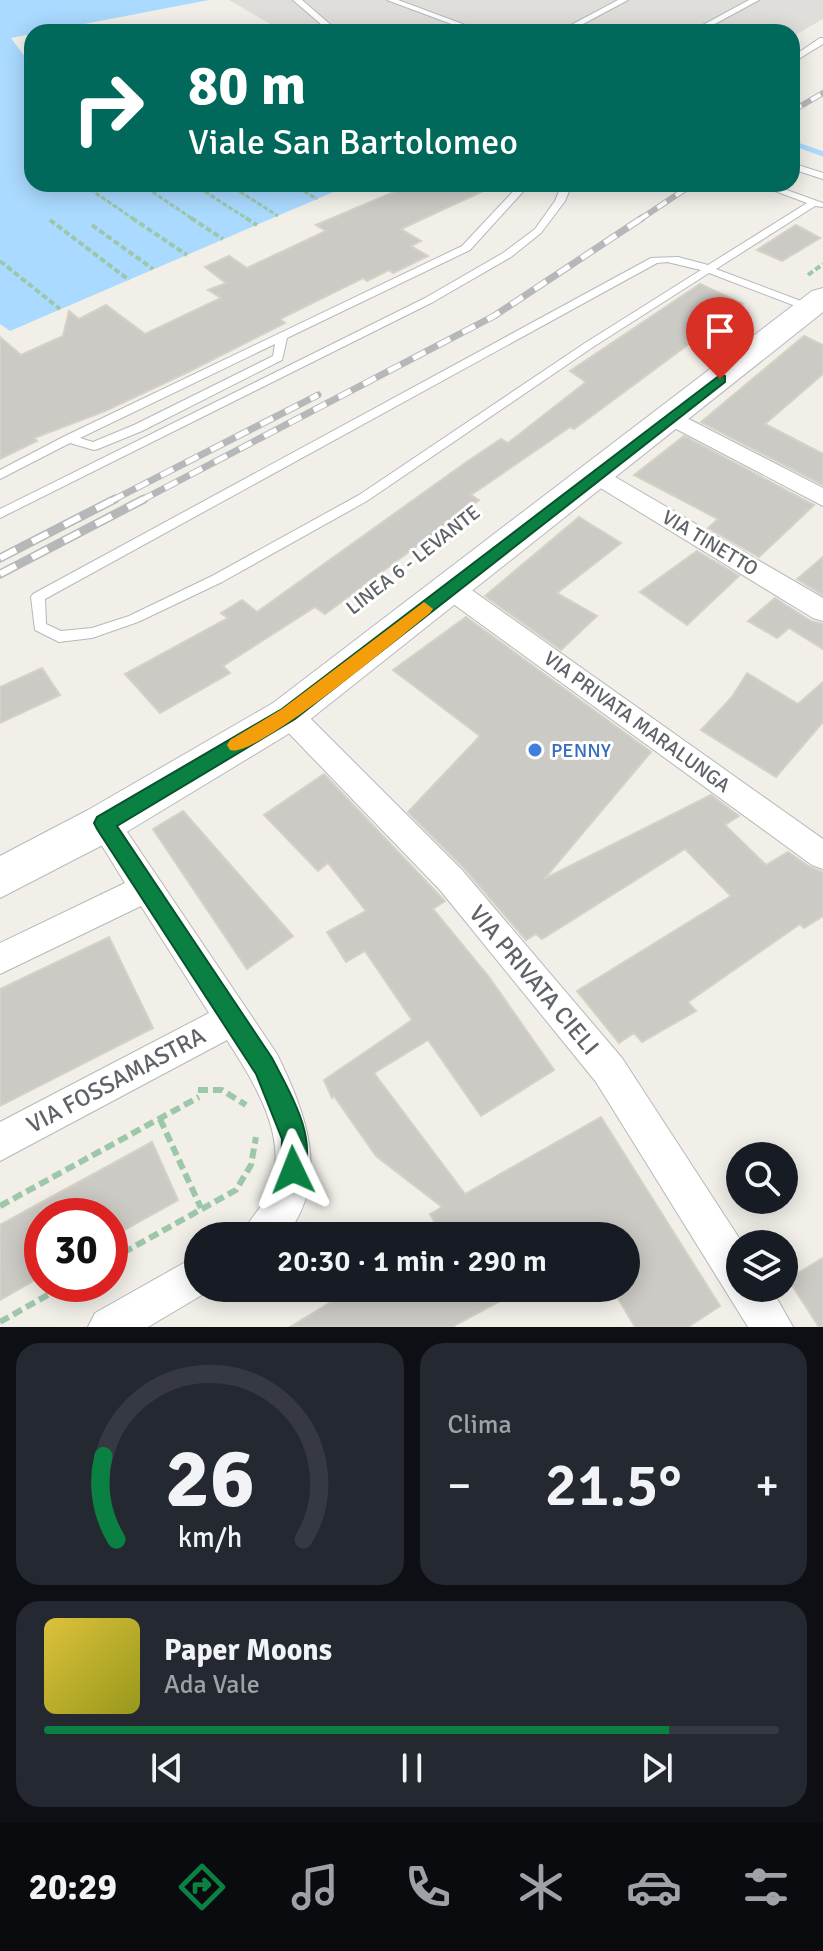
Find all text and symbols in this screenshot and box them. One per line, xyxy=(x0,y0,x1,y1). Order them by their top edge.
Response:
text: 80 m xyxy=(188,51,306,120)
icon: right xyxy=(56,56,160,160)
text: Viale San Bartolomeo xyxy=(188,120,518,165)
pin xyxy=(686,297,754,379)
icon: arrive xyxy=(698,309,742,353)
street label: LINEA 6 - LEVANTE xyxy=(341,500,485,620)
street label: VIA TINETTO xyxy=(657,505,763,581)
street label: VIA PRIVATA MARALUNGA xyxy=(539,646,735,798)
place label: PENNY xyxy=(551,738,611,763)
marker: PENNY xyxy=(526,741,544,759)
street label: VIA PRIVATA CIELI xyxy=(463,899,605,1061)
street label: VIA FOSSAMASTRA xyxy=(22,1020,211,1140)
position arrow xyxy=(251,1128,335,1212)
map controls xyxy=(726,1142,798,1302)
button: search xyxy=(726,1142,798,1214)
speed limit sign: 30 xyxy=(24,1198,128,1302)
button: layers xyxy=(726,1230,798,1302)
text: 20:30 · 1 min · 290 m xyxy=(277,1243,547,1280)
text: Clima xyxy=(448,1409,512,1441)
text: 26 xyxy=(165,1428,255,1530)
text: 21.5° xyxy=(545,1449,682,1523)
text: − xyxy=(448,1459,471,1513)
text: + xyxy=(755,1459,779,1513)
text: km/h xyxy=(177,1520,242,1555)
text: Paper Moons xyxy=(164,1632,332,1669)
text: Ada Vale xyxy=(164,1669,260,1701)
icon: previous xyxy=(145,1746,189,1790)
icon: pause xyxy=(390,1746,434,1790)
icon: next xyxy=(635,1746,679,1790)
icon: directions xyxy=(174,1859,230,1915)
icon: music xyxy=(287,1859,343,1915)
icon: phone xyxy=(400,1859,456,1915)
icon: climate xyxy=(513,1859,569,1915)
icon: car xyxy=(626,1859,682,1915)
icon: filters xyxy=(738,1859,794,1915)
text: 20:29 xyxy=(28,1865,117,1910)

